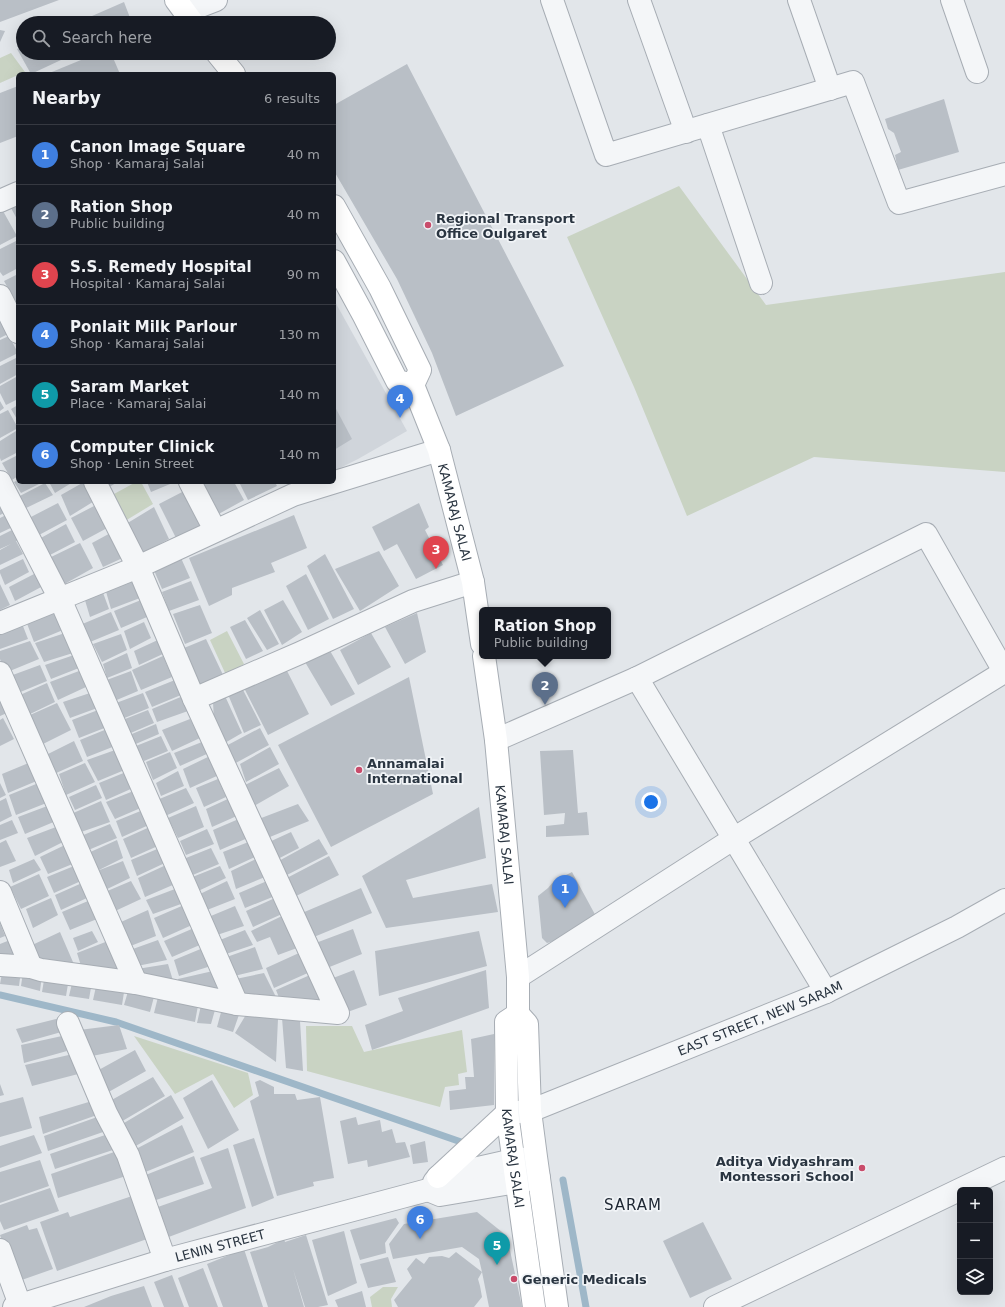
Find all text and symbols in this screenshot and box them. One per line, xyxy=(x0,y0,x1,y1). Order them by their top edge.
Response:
search box xyxy=(16,16,336,60)
icon: search xyxy=(30,27,52,49)
text: Search here xyxy=(62,29,152,47)
text: Nearby xyxy=(32,88,101,108)
text: 6 results xyxy=(264,91,320,106)
text: Canon Image Square xyxy=(70,138,245,156)
text: 1 xyxy=(40,147,50,162)
text: 40 m xyxy=(287,147,320,162)
text: Shop · Kamaraj Salai xyxy=(70,156,204,171)
text: Ration Shop xyxy=(70,198,173,216)
text: 2 xyxy=(40,207,50,222)
text: 40 m xyxy=(287,207,320,222)
place label: Regional Transport Office Oulgaret xyxy=(436,211,575,241)
text: Public building xyxy=(70,216,165,231)
marker: Regional Transport Office Oulgaret xyxy=(423,220,433,230)
text: S.S. Remedy Hospital xyxy=(70,258,252,276)
text: 3 xyxy=(40,267,50,282)
text: 90 m xyxy=(287,267,320,282)
text: Hospital · Kamaraj Salai xyxy=(70,276,225,291)
text: Ponlait Milk Parlour xyxy=(70,318,237,336)
text: 4 xyxy=(40,327,50,342)
text: 130 m xyxy=(278,327,320,342)
text: Shop · Kamaraj Salai xyxy=(70,336,204,351)
text: Saram Market xyxy=(70,378,189,396)
pin: 4 xyxy=(387,385,413,418)
text: 5 xyxy=(40,387,50,402)
text: 140 m xyxy=(278,387,320,402)
text: Place · Kamaraj Salai xyxy=(70,396,206,411)
text: Computer Clinick xyxy=(70,438,214,456)
text: 6 xyxy=(40,447,50,462)
text: 140 m xyxy=(278,447,320,462)
text: Shop · Lenin Street xyxy=(70,456,194,471)
street label: KAMARAJ SALAI xyxy=(435,462,474,563)
pin: 3 xyxy=(423,536,449,569)
popup xyxy=(479,607,611,659)
text: Ration Shop xyxy=(494,617,596,635)
text: Public building xyxy=(494,635,588,650)
pin: 2 xyxy=(532,672,558,705)
place label: Annamalai International xyxy=(367,756,463,786)
marker: Annamalai International xyxy=(354,765,364,775)
street label: KAMARAJ SALAI xyxy=(492,784,516,885)
your location xyxy=(641,792,661,812)
pin: 1 xyxy=(552,875,578,908)
street label: EAST STREET, NEW SARAM xyxy=(676,978,845,1059)
street label: KAMARAJ SALAI xyxy=(499,1108,527,1209)
place label: Aditya Vidyashram Montessori School xyxy=(716,1154,854,1184)
marker: Aditya Vidyashram Montessori School xyxy=(857,1163,867,1173)
map controls xyxy=(957,1187,993,1295)
button: + xyxy=(957,1187,993,1223)
district label: SARAM xyxy=(604,1196,662,1214)
pin: 6 xyxy=(407,1206,433,1239)
button: − xyxy=(957,1223,993,1259)
street label: LENIN STREET xyxy=(173,1227,267,1265)
pin: 5 xyxy=(484,1232,510,1265)
button: layers xyxy=(957,1259,993,1295)
place label: Generic Medicals xyxy=(522,1272,647,1287)
marker: Generic Medicals xyxy=(509,1274,519,1284)

